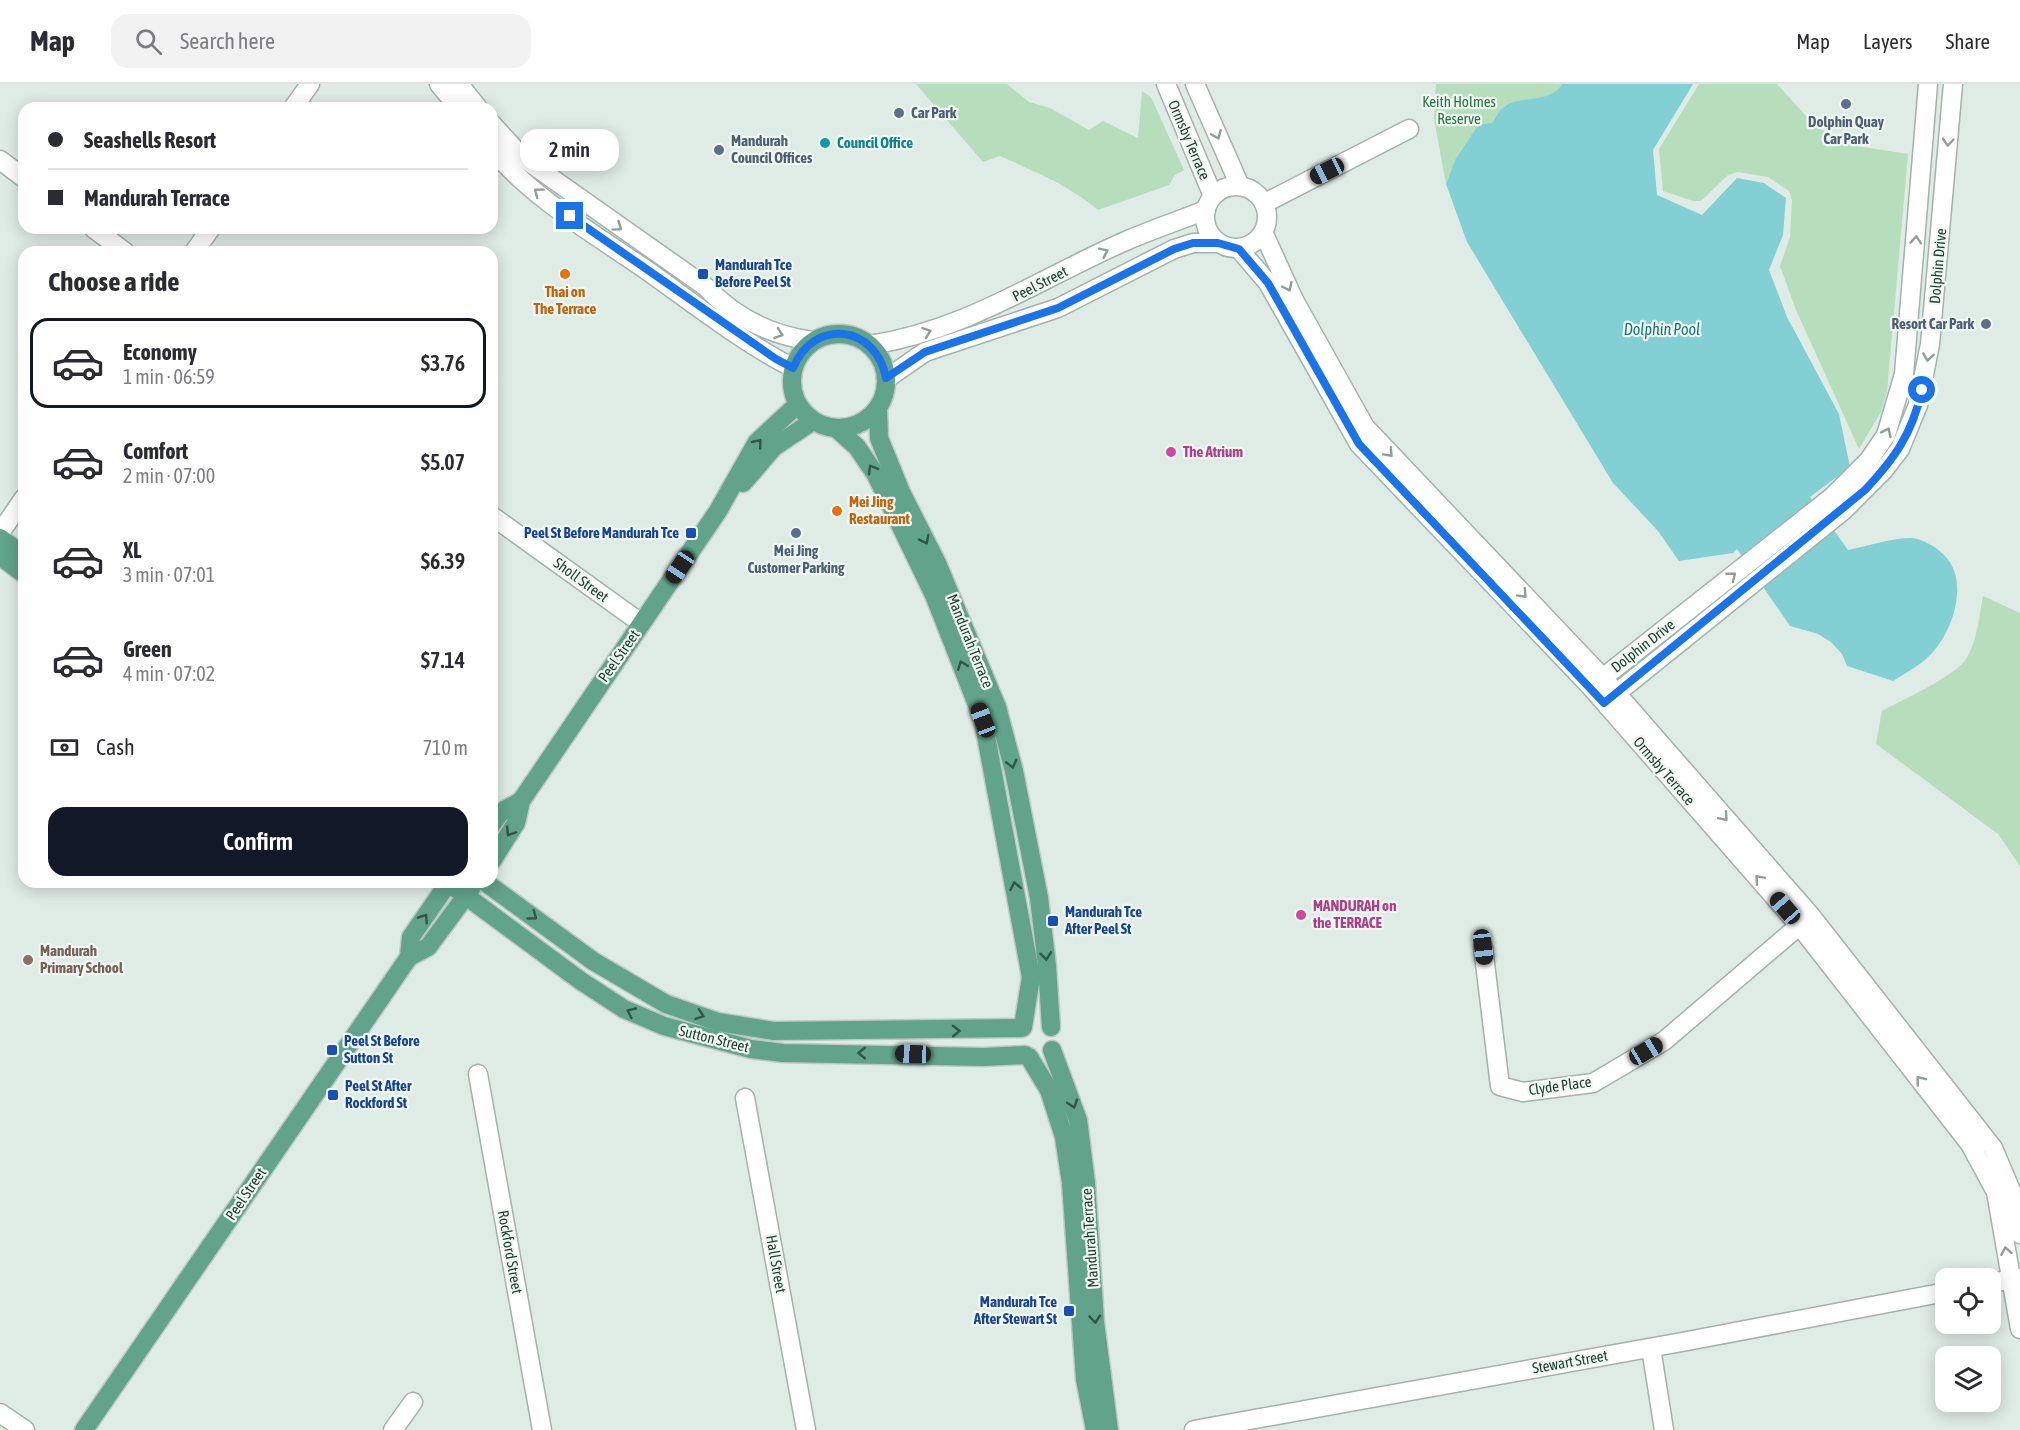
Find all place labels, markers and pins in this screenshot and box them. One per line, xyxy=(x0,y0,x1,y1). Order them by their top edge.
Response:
marker: Dolphin Quay Car Park xyxy=(1839,97,1853,111)
place label: Car Park xyxy=(911,104,957,121)
marker: Car Park xyxy=(892,106,906,120)
place label: Dolphin Quay Car Park xyxy=(1808,113,1885,147)
place label: Mandurah Council Offices xyxy=(731,132,813,166)
place label: Council Office xyxy=(837,134,913,151)
marker: Council Office xyxy=(818,136,832,150)
marker: Mandurah Council Offices xyxy=(712,143,726,157)
place label: Mandurah Tce Before Peel St xyxy=(715,256,792,290)
marker: Thai on The Terrace xyxy=(558,267,572,281)
marker: Mandurah Tce Before Peel St xyxy=(696,267,710,281)
place label: Thai on The Terrace xyxy=(534,283,597,317)
place label: Resort Car Park xyxy=(1891,315,1974,332)
marker: Resort Car Park xyxy=(1979,317,1993,331)
place label: The Atrium xyxy=(1183,443,1243,460)
marker: The Atrium xyxy=(1164,445,1178,459)
place label: Mei Jing Restaurant xyxy=(849,493,911,527)
marker: Mei Jing Restaurant xyxy=(830,504,844,518)
place label: Peel St Before Mandurah Tce xyxy=(524,524,679,541)
marker: Peel St Before Mandurah Tce xyxy=(684,526,698,540)
marker: Mei Jing Customer Parking xyxy=(789,526,803,540)
place label: Mei Jing Customer Parking xyxy=(748,542,845,576)
place label: MANDURAH on the TERRACE xyxy=(1312,897,1396,931)
place label: Mandurah Tce After Peel St xyxy=(1064,903,1142,937)
marker: MANDURAH on the TERRACE xyxy=(1294,908,1308,922)
marker: Mandurah Tce After Peel St xyxy=(1046,914,1060,928)
place label: Mandurah Primary School xyxy=(40,942,124,976)
marker: Mandurah Primary School xyxy=(21,953,35,967)
place label: Peel St Before Sutton St xyxy=(344,1032,420,1066)
marker: Peel St Before Sutton St xyxy=(325,1043,339,1057)
place label: Peel St After Rockford St xyxy=(345,1077,412,1111)
marker: Peel St After Rockford St xyxy=(326,1088,340,1102)
place label: Mandurah Tce After Stewart St xyxy=(973,1293,1058,1327)
marker: Mandurah Tce After Stewart St xyxy=(1062,1304,1076,1318)

